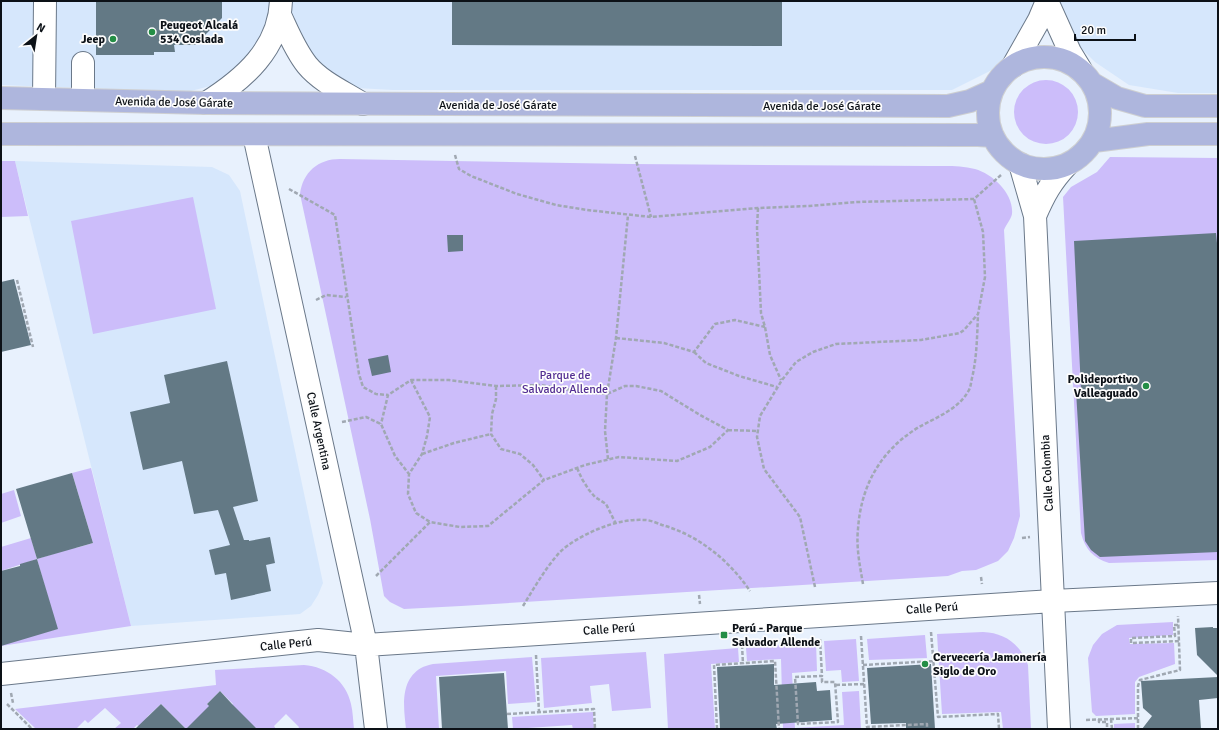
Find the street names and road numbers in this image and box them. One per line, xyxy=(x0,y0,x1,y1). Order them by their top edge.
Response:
street label: Avenida de José Gárate xyxy=(115,94,233,111)
street label: Avenida de José Gárate xyxy=(439,98,557,113)
street label: Avenida de José Gárate xyxy=(763,99,881,114)
street label: Calle Argentina xyxy=(303,391,334,471)
street label: Calle Colombia xyxy=(1038,434,1057,512)
street label: Calle Perú xyxy=(905,599,959,618)
street label: Calle Perú xyxy=(582,620,636,639)
street label: Calle Perú xyxy=(259,634,313,655)

